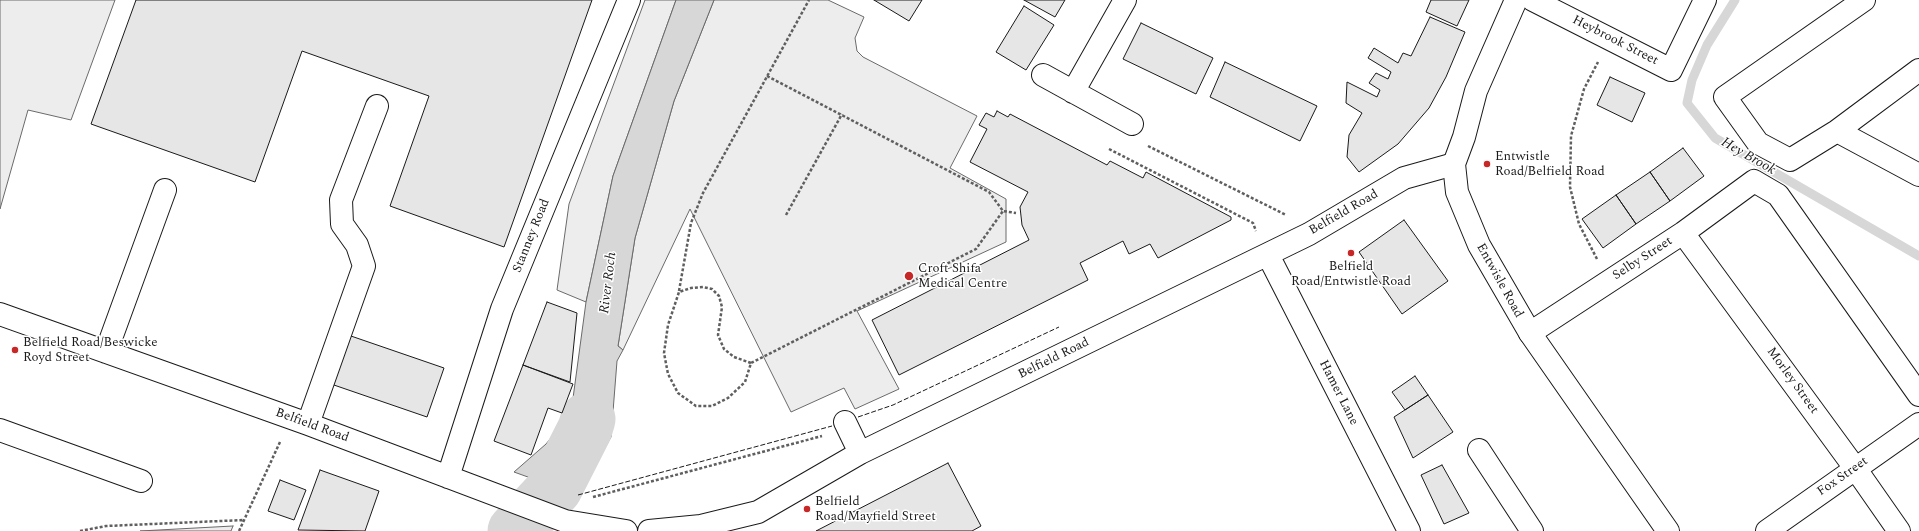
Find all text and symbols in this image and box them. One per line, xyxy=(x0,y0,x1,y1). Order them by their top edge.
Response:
street label: Heybrook Street xyxy=(1569,13,1661,69)
water label: Hey Brook xyxy=(1718,135,1778,179)
place label: Entwistle Road/Belfield Road xyxy=(1495,149,1605,180)
marker: Entwistle Road/Belfield Road xyxy=(1482,159,1492,169)
street label: Belfield Road xyxy=(1307,187,1381,239)
street label: Stanney Road xyxy=(510,197,554,275)
street label: Selby Street xyxy=(1610,234,1676,284)
street label: Entwisle Road xyxy=(1472,241,1526,321)
marker: Belfield Road/Entwistle Road xyxy=(1346,248,1356,258)
water label: River Roch xyxy=(597,251,621,315)
place label: Belfield Road/Entwistle Road xyxy=(1291,259,1411,290)
place label: Croft Shifa Medical Centre xyxy=(918,261,1007,292)
marker: Croft Shifa Medical Centre xyxy=(903,270,915,282)
place label: Belfield Road/Beswicke Royd Street xyxy=(23,335,157,366)
street label: Belfield Road xyxy=(1016,335,1092,383)
marker: Belfield Road/Beswicke Royd Street xyxy=(10,345,20,355)
street label: Morley Street xyxy=(1763,345,1821,417)
street label: Hamer Lane xyxy=(1315,358,1361,428)
street label: Belfield Road xyxy=(273,405,351,447)
street label: Fox Street xyxy=(1815,454,1871,500)
place label: Belfield Road/Mayfield Street xyxy=(815,494,936,525)
marker: Belfield Road/Mayfield Street xyxy=(802,504,812,514)

